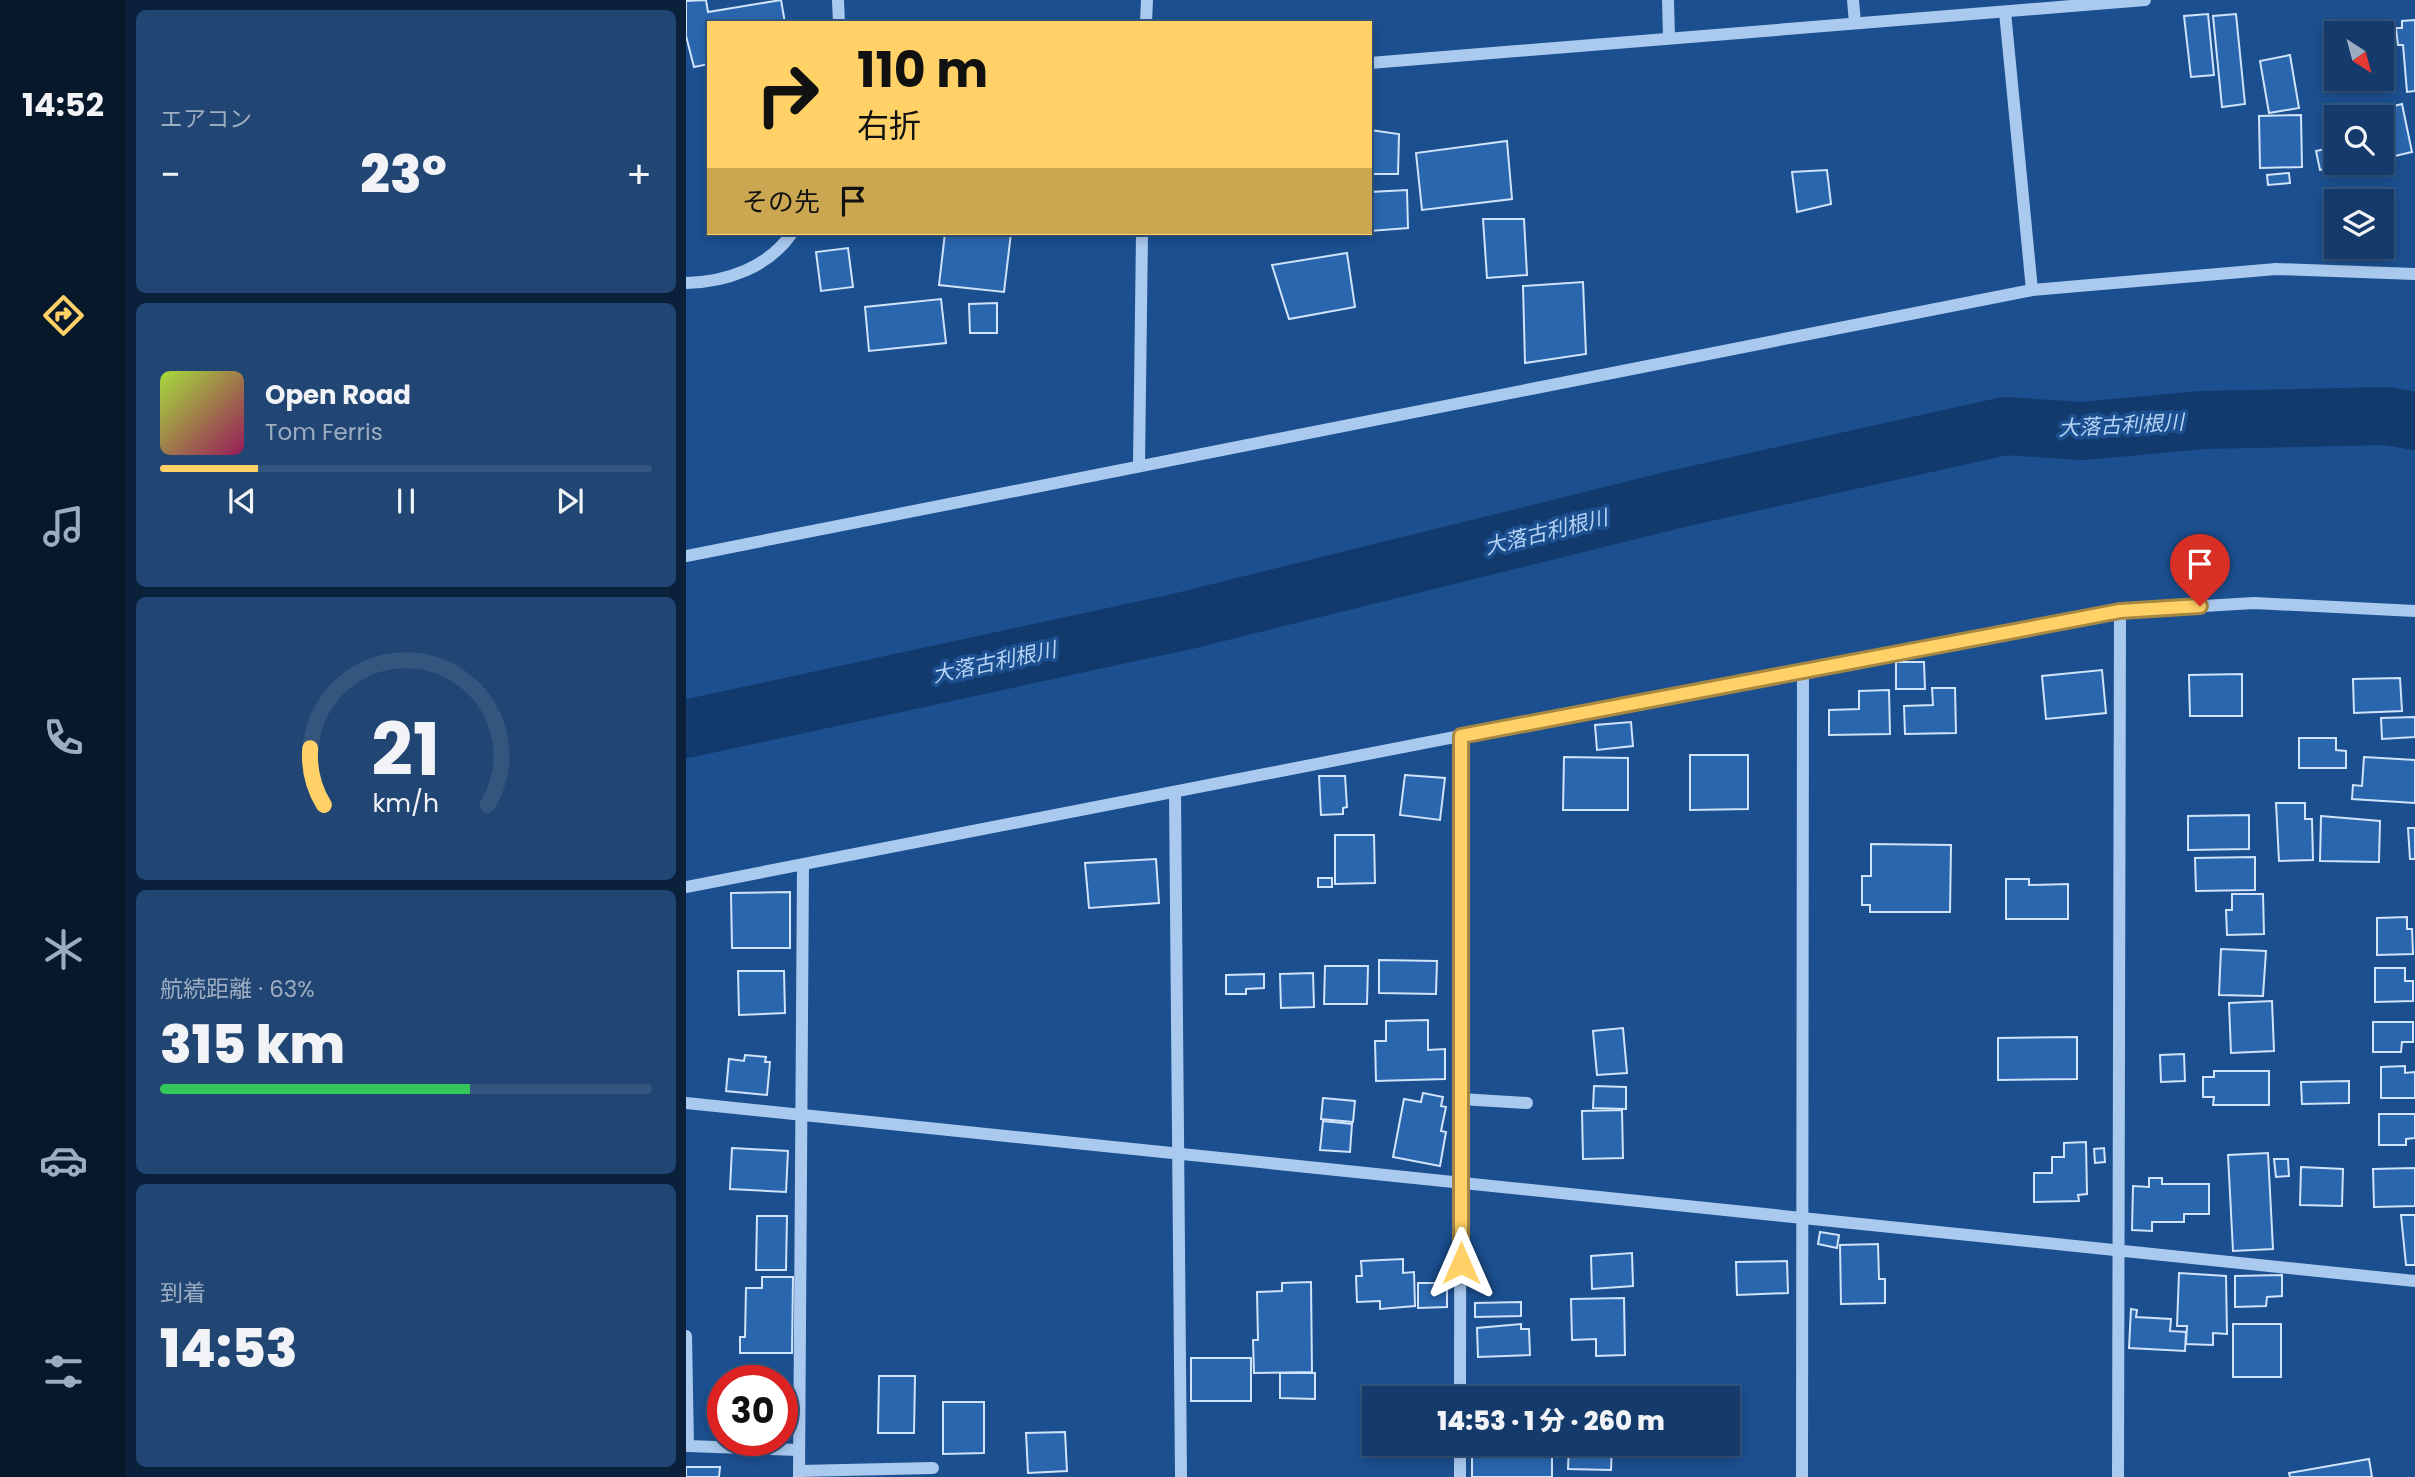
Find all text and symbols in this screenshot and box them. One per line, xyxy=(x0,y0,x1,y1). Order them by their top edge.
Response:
north arrow xyxy=(2324,21,2394,91)
map controls xyxy=(2324,21,2394,259)
text: 110 m xyxy=(857,36,988,104)
icon: right xyxy=(742,49,833,140)
text: 14:52 xyxy=(22,82,104,127)
text: エアコン xyxy=(160,103,252,135)
text: 右折 xyxy=(857,103,921,148)
button: search xyxy=(2324,105,2394,175)
text: 23° xyxy=(360,138,447,211)
text: − xyxy=(160,148,181,201)
text: + xyxy=(626,148,652,201)
icon: arrive xyxy=(834,182,872,220)
text: その先 xyxy=(742,184,820,220)
button: layers xyxy=(2324,189,2394,259)
icon: directions xyxy=(39,291,88,340)
text: Open Road xyxy=(265,377,411,413)
water label: 大落古利根川 xyxy=(2057,407,2187,443)
text: Tom Ferris xyxy=(265,416,383,448)
icon: previous xyxy=(223,482,261,520)
icon: pause xyxy=(387,482,425,520)
icon: next xyxy=(551,482,589,520)
icon: music xyxy=(39,502,88,551)
water label: 大落古利根川 xyxy=(1481,502,1613,561)
pin xyxy=(2170,534,2230,606)
icon: arrive xyxy=(2181,545,2219,583)
water label: 大落古利根川 xyxy=(929,634,1061,689)
text: 21 xyxy=(372,699,440,800)
icon: phone xyxy=(39,713,88,762)
text: km/h xyxy=(373,785,439,820)
icon: climate xyxy=(39,925,88,974)
text: 航続距離 · 63% xyxy=(160,973,315,1005)
text: 315 km xyxy=(160,1008,345,1081)
icon: car xyxy=(39,1136,88,1185)
position arrow xyxy=(1424,1226,1498,1300)
text: 到着 xyxy=(160,1277,206,1309)
text: 14:53 xyxy=(160,1312,298,1385)
icon: filters xyxy=(39,1347,88,1396)
speed limit sign: 30 xyxy=(707,1365,798,1456)
text: 14:53 · 1 分 · 260 m xyxy=(1437,1403,1665,1439)

